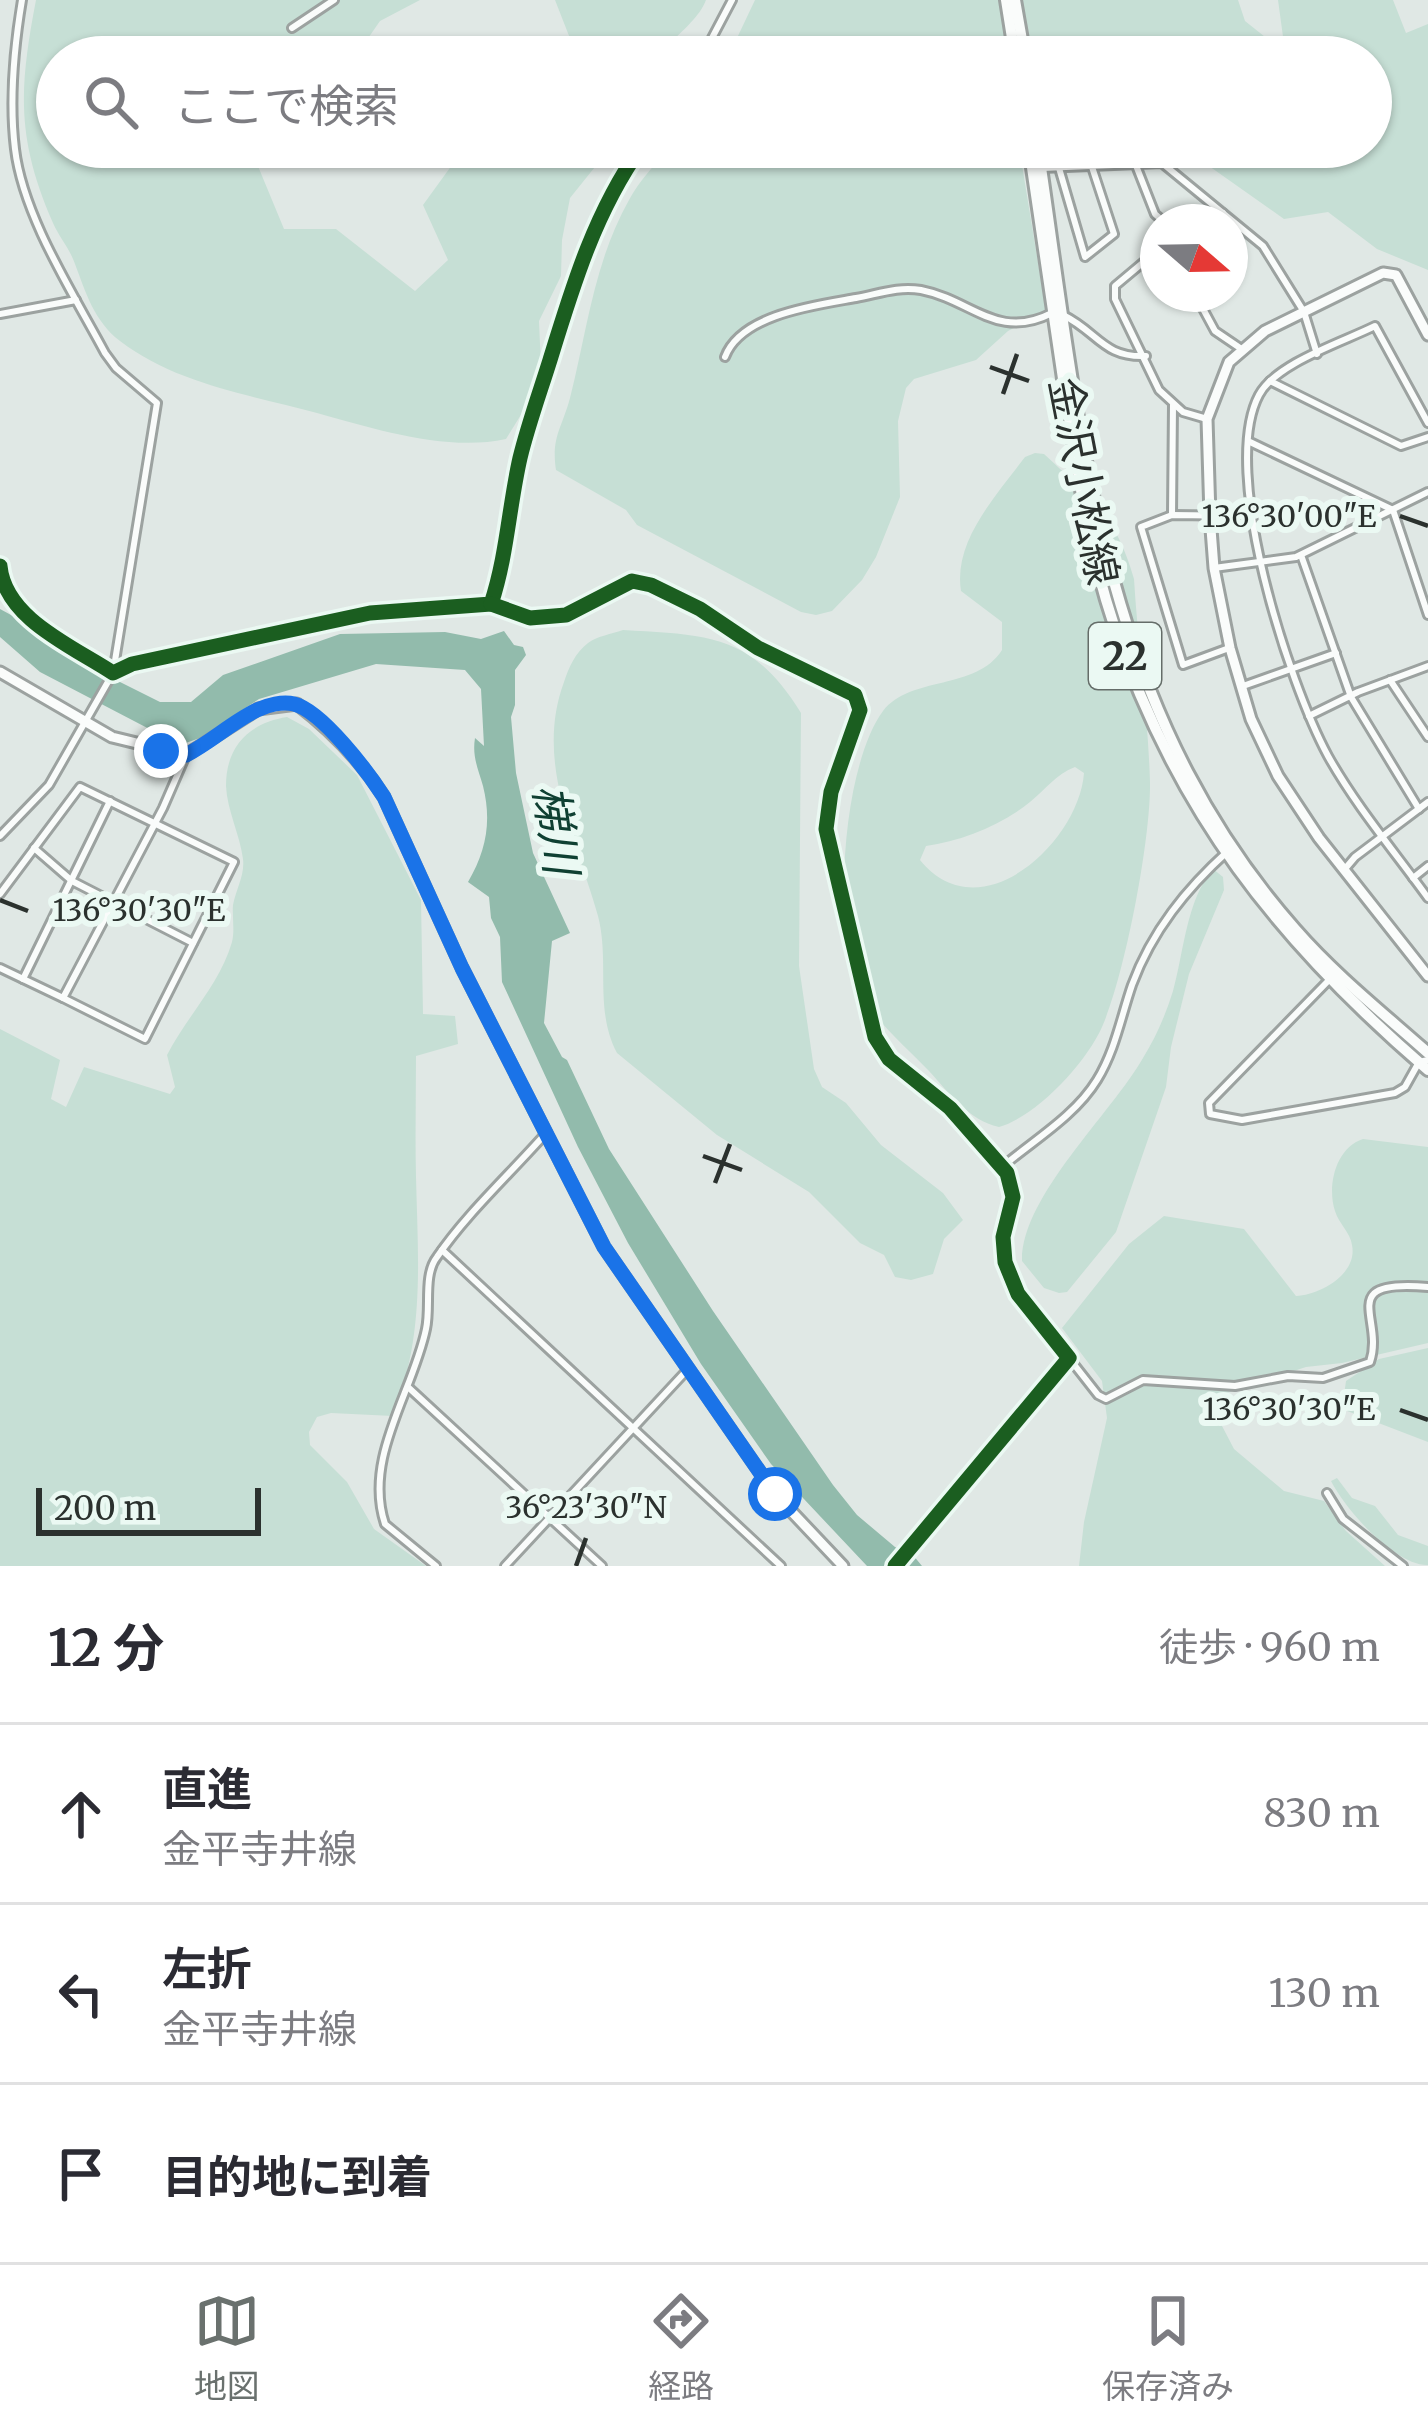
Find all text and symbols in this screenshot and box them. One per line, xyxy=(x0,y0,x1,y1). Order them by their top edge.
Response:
search box xyxy=(36,36,1392,168)
icon: search xyxy=(78,69,144,135)
text: ここで検索 xyxy=(174,78,399,134)
north arrow xyxy=(1140,204,1248,312)
street label: 金沢小松線 xyxy=(1038,373,1130,589)
text: 136°30'00"E xyxy=(1202,497,1376,535)
road number: 22 xyxy=(1089,623,1161,689)
route end xyxy=(134,724,188,778)
water label: 梯川 xyxy=(522,781,591,881)
text: 136°30'30"E xyxy=(53,891,225,929)
text: 136°30'30"E xyxy=(1203,1390,1375,1428)
route start xyxy=(748,1467,802,1521)
scale bar xyxy=(36,1482,261,1535)
text: 200 m xyxy=(54,1488,156,1529)
text: 36°23'30"N xyxy=(505,1488,667,1526)
text: 12 分 xyxy=(48,1616,164,1680)
text: 徒歩 · 960 m xyxy=(1159,1623,1380,1672)
text: 直進 xyxy=(162,1761,252,1817)
icon: ahead xyxy=(48,1781,114,1847)
text: 830 m xyxy=(1263,1789,1380,1838)
text: 金平寺井線 xyxy=(162,1825,357,1874)
text: 左折 xyxy=(162,1941,252,1997)
icon: left xyxy=(48,1961,114,2027)
text: 130 m xyxy=(1268,1969,1380,2018)
text: 金平寺井線 xyxy=(162,2005,357,2054)
icon: arrive xyxy=(48,2141,114,2207)
text: 目的地に到着 xyxy=(162,2149,432,2205)
tab: 地図 xyxy=(194,2288,260,2408)
tab: 経路 xyxy=(648,2288,714,2408)
tab: 保存済み xyxy=(1102,2288,1234,2408)

